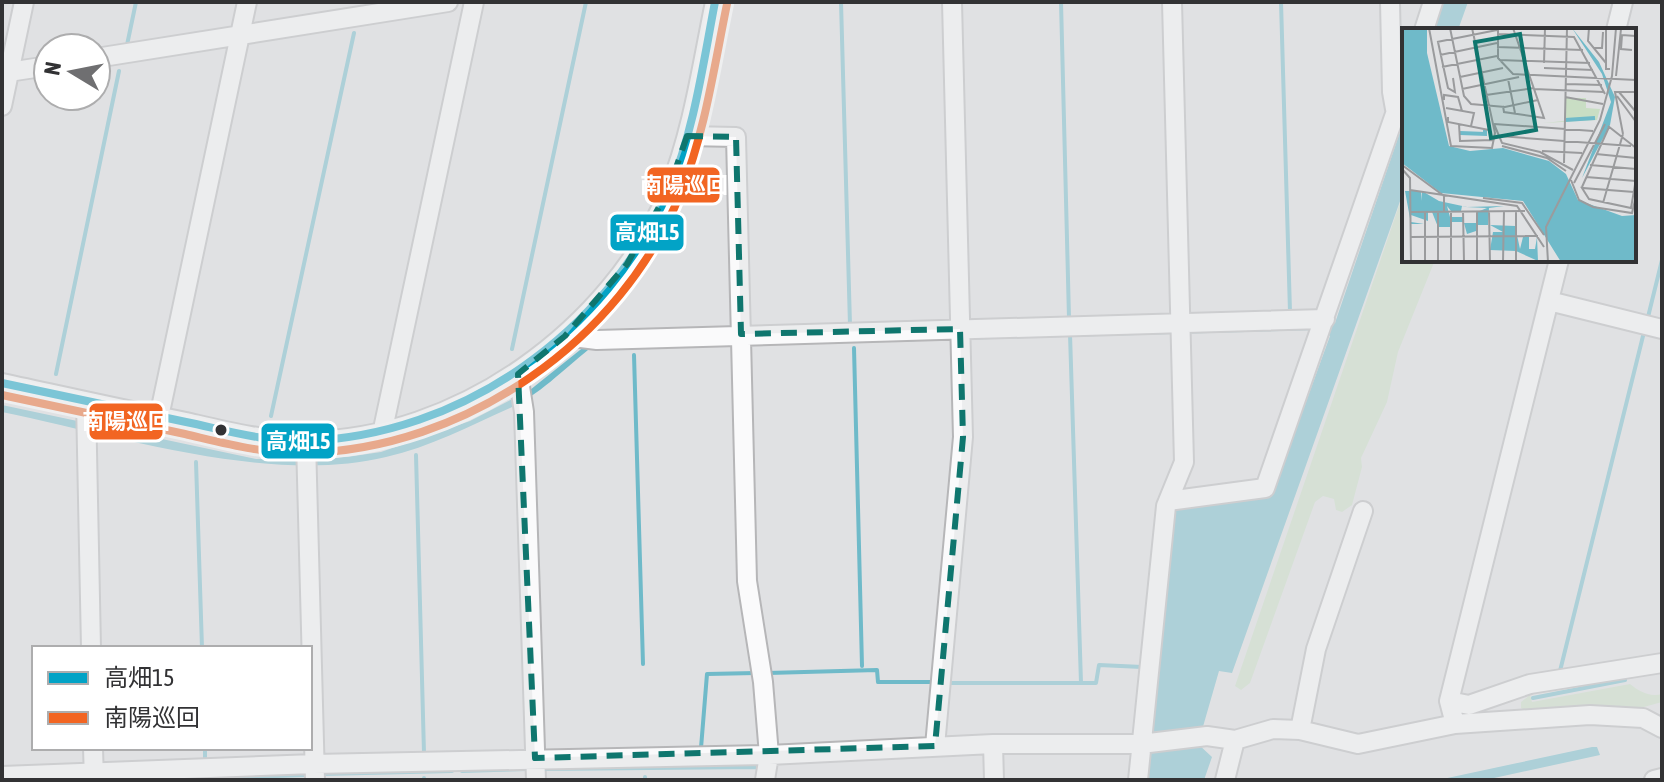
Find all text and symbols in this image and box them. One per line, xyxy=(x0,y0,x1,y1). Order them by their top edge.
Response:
inset map xyxy=(1402,28,1636,262)
north arrow xyxy=(32,32,112,112)
text: N xyxy=(38,60,66,77)
line badge: 南陽巡回 xyxy=(646,166,721,204)
text: 南陽巡回 xyxy=(640,172,728,198)
line badge: 高畑15 xyxy=(609,213,685,252)
text: 高畑15 xyxy=(615,219,679,245)
line badge: 南陽巡回 xyxy=(88,402,164,441)
text: 南陽巡回 xyxy=(82,408,170,434)
unlabelled marker xyxy=(213,422,229,438)
line badge: 高畑15 xyxy=(260,422,336,460)
text: 高畑15 xyxy=(266,428,330,454)
legend xyxy=(32,646,312,750)
text: 高畑15 xyxy=(104,664,175,691)
text: 南陽巡回 xyxy=(104,704,200,731)

